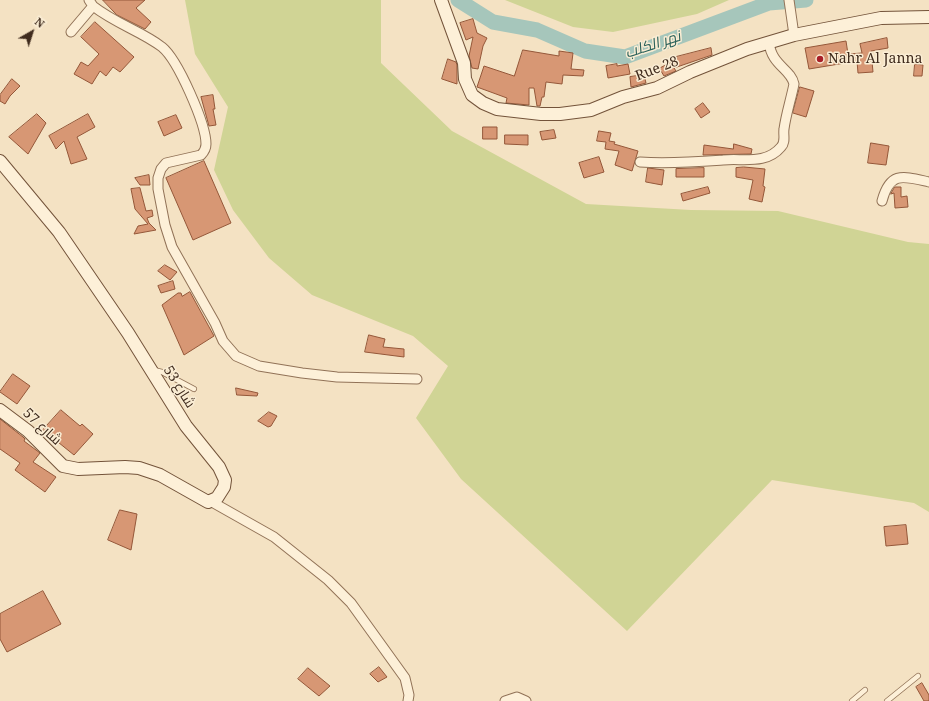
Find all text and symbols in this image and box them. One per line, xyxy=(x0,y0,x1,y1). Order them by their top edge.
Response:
north arrow xyxy=(12,12,52,52)
text: N xyxy=(32,14,48,31)
water label: نهر الكلب xyxy=(623,28,683,62)
place label: Nahr Al Janna xyxy=(828,51,922,67)
street label: Rue 28 xyxy=(633,53,681,85)
marker: Nahr Al Janna xyxy=(815,54,825,64)
street label: شارع 53 xyxy=(160,363,198,411)
street label: شارع 57 xyxy=(19,405,65,449)

